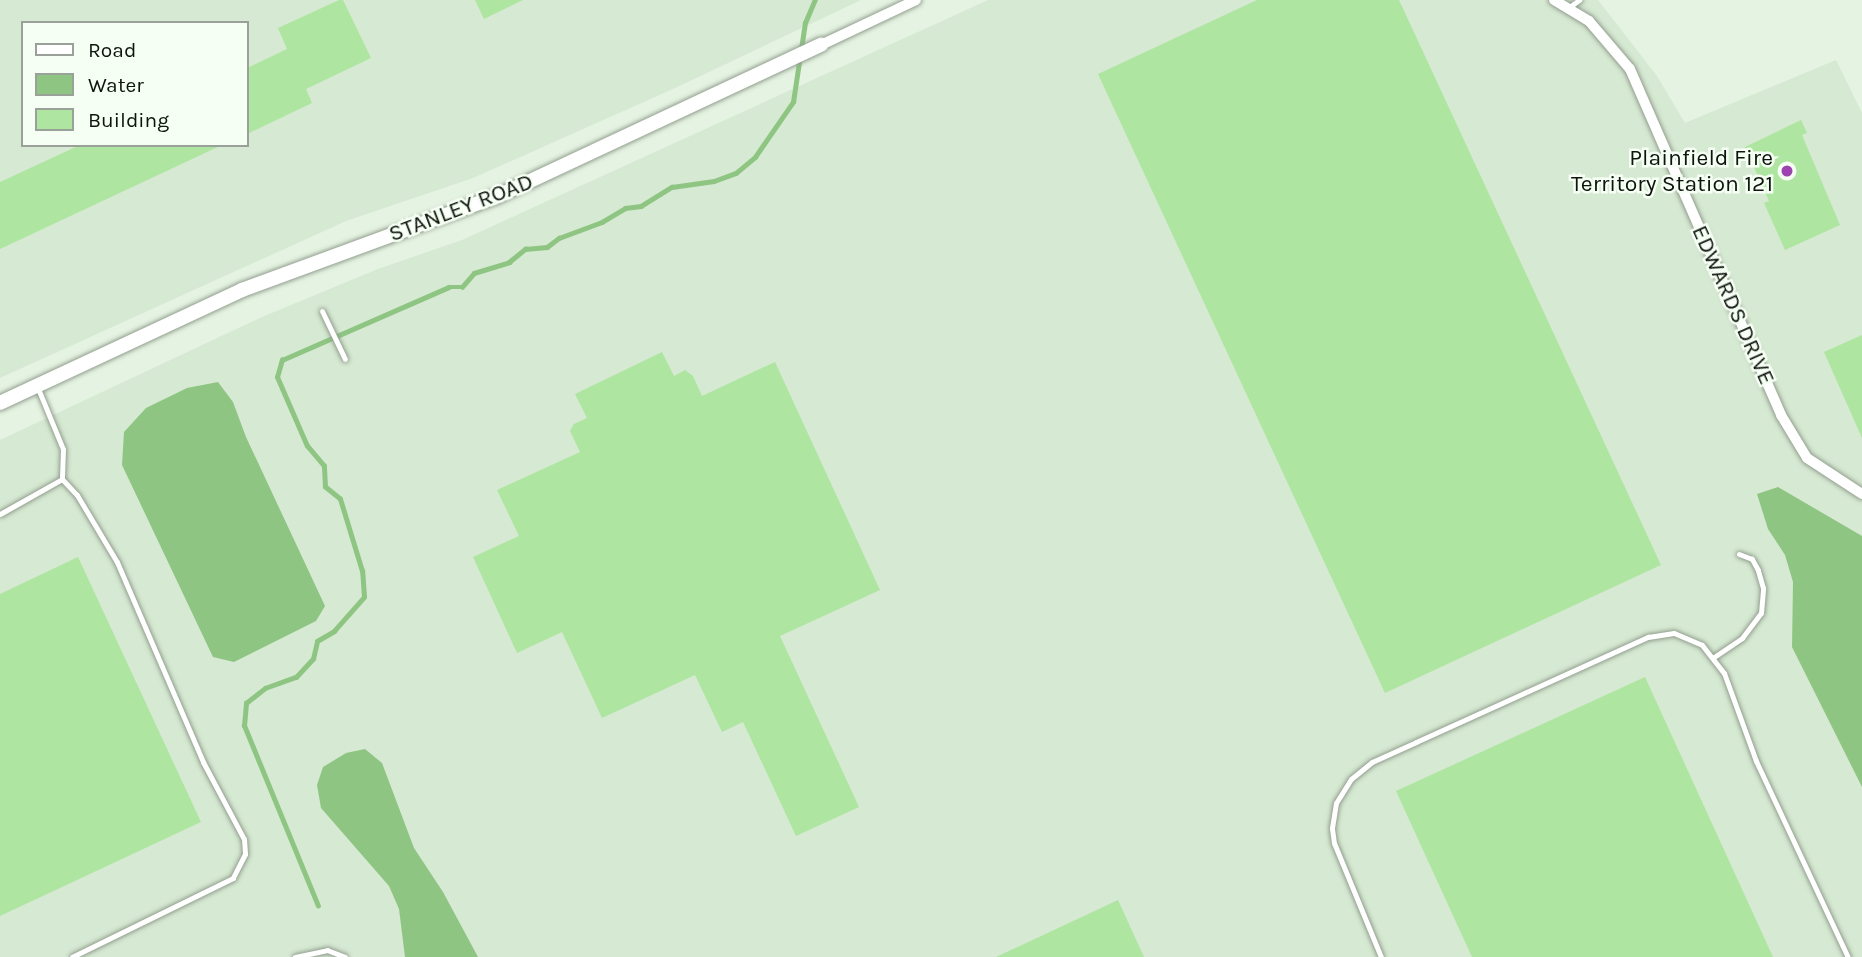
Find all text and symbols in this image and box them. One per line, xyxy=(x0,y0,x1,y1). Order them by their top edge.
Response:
legend xyxy=(21,21,248,147)
text: Road xyxy=(88,38,136,62)
text: Water xyxy=(88,73,144,97)
text: Building xyxy=(88,108,169,132)
place label: Plainfield Fire Territory Station 121 xyxy=(1571,144,1773,198)
marker: Plainfield Fire Territory Station 121 xyxy=(1779,163,1795,179)
street label: STANLEY ROAD xyxy=(385,168,537,248)
street label: EDWARDS DRIVE xyxy=(1686,221,1780,389)

